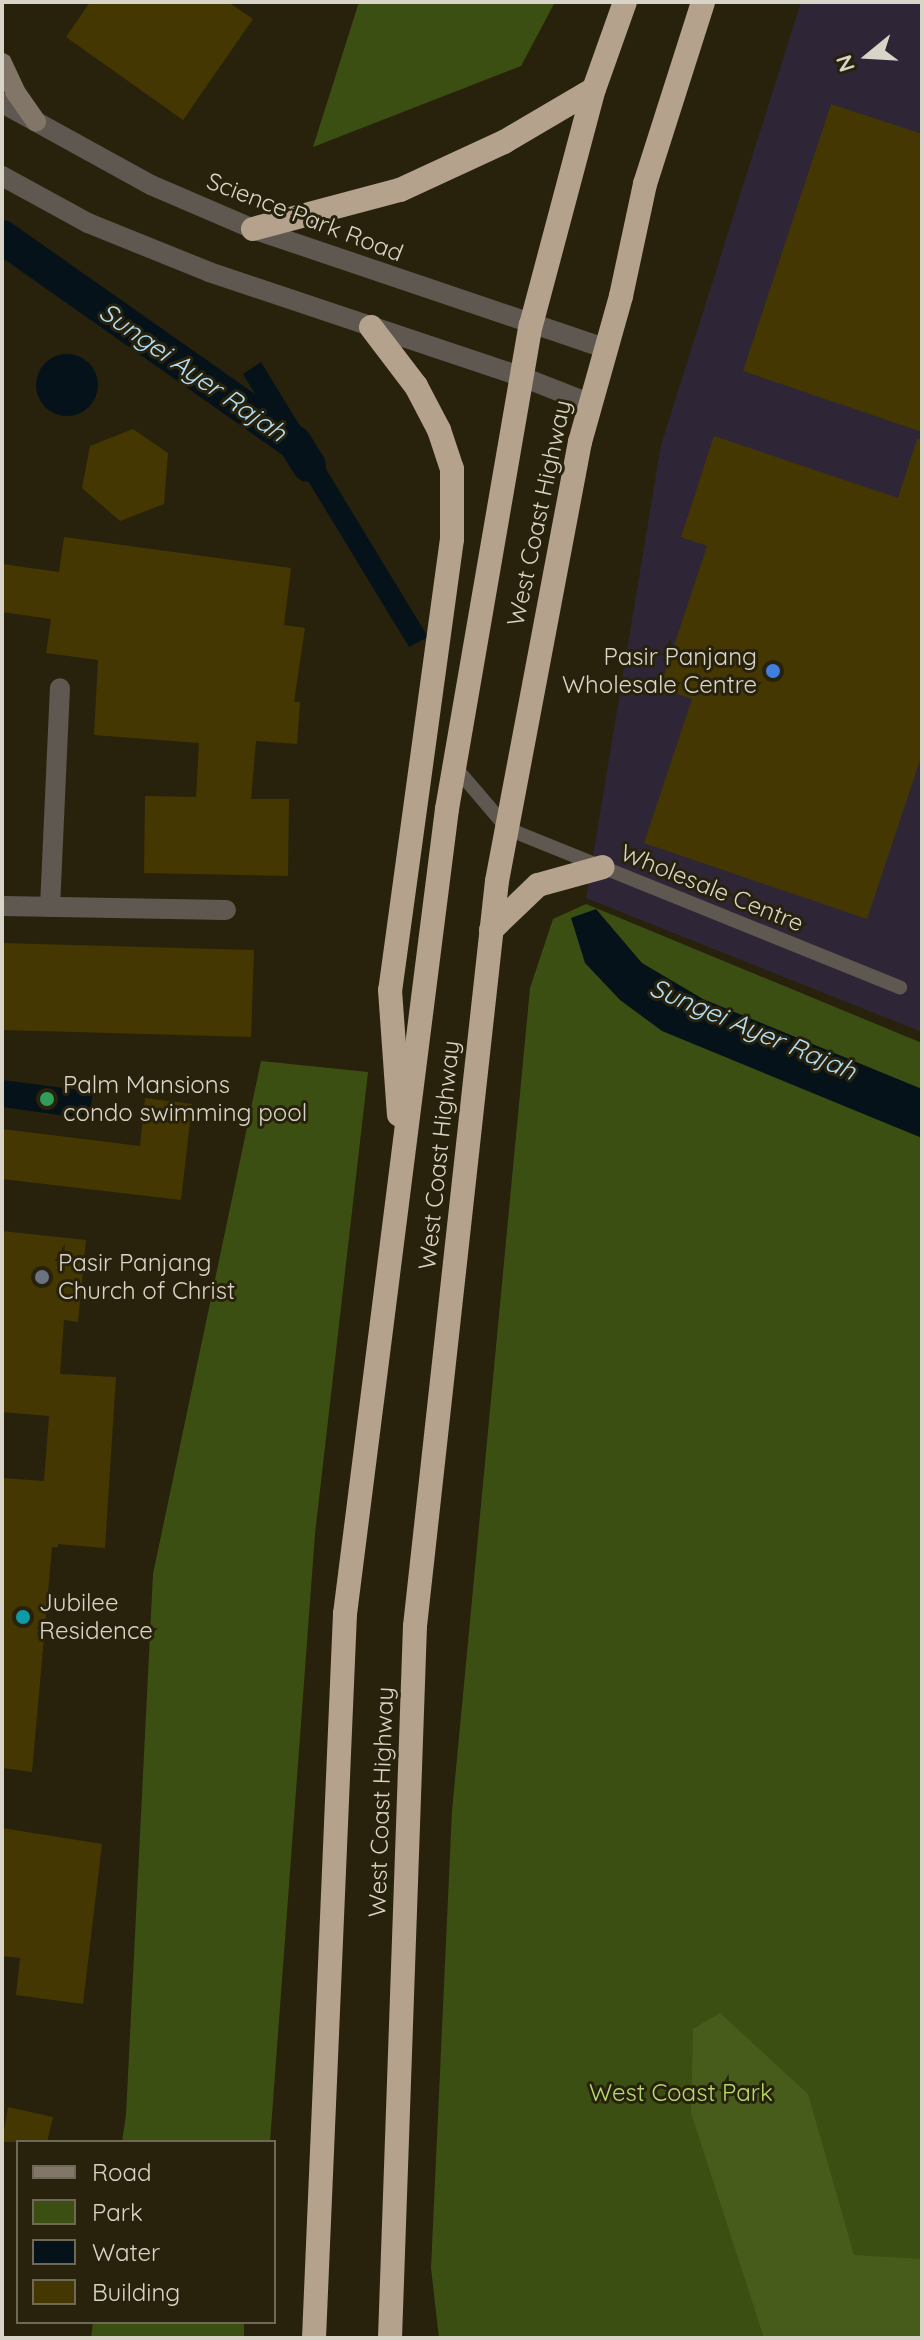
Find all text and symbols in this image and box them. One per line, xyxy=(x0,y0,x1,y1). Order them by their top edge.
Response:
north arrow xyxy=(828,16,908,96)
text: N xyxy=(829,51,861,75)
street label: Science Park Road xyxy=(203,166,407,268)
water label: Sungei Ayer Rajah xyxy=(94,296,292,448)
street label: West Coast Highway xyxy=(501,397,577,629)
place label: Pasir Panjang Wholesale Centre xyxy=(562,643,757,699)
marker: Pasir Panjang Wholesale Centre xyxy=(764,662,782,680)
street label: Wholesale Centre xyxy=(616,838,808,938)
water label: Sungei Ayer Rajah xyxy=(645,971,861,1087)
street label: West Coast Highway xyxy=(413,1039,465,1271)
place label: Palm Mansions condo swimming pool xyxy=(63,1071,307,1127)
marker: Palm Mansions condo swimming pool xyxy=(38,1090,56,1108)
place label: Pasir Panjang Church of Christ xyxy=(58,1249,235,1305)
marker: Pasir Panjang Church of Christ xyxy=(33,1268,51,1286)
place label: Jubilee Residence xyxy=(39,1589,153,1645)
marker: Jubilee Residence xyxy=(14,1608,32,1626)
street label: West Coast Highway xyxy=(363,1686,399,1918)
park label: West Coast Park xyxy=(589,2079,773,2107)
legend xyxy=(16,2140,276,2324)
text: Road xyxy=(92,2157,152,2187)
text: Park xyxy=(92,2197,143,2227)
text: Water xyxy=(92,2237,160,2267)
text: Building xyxy=(92,2277,180,2307)

